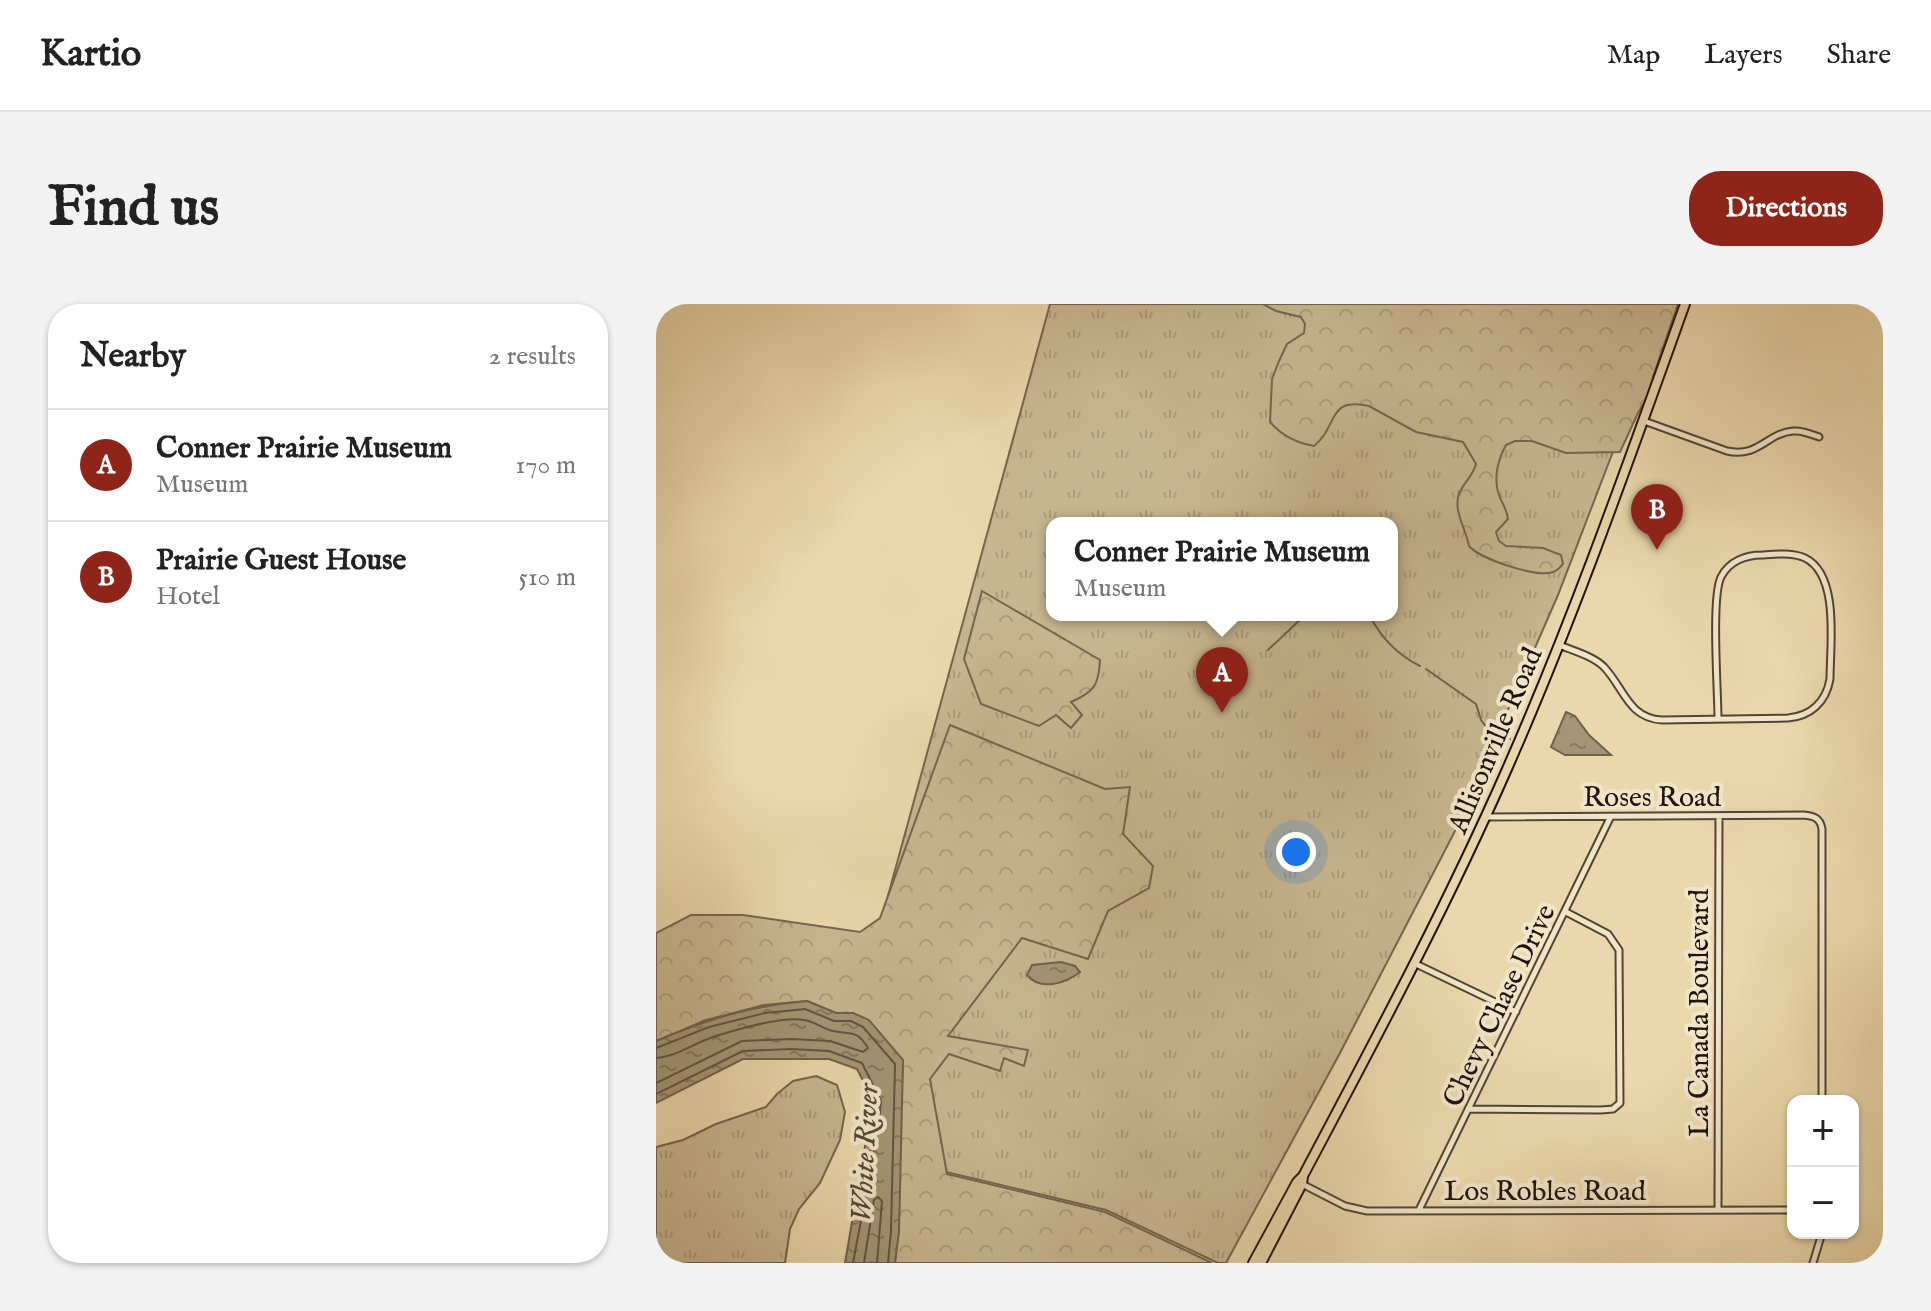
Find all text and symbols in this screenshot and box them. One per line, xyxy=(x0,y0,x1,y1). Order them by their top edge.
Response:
text: Kartio xyxy=(40,31,141,79)
text: Map xyxy=(1607,38,1660,73)
text: Layers xyxy=(1704,38,1783,73)
text: Share xyxy=(1827,38,1891,73)
button: Directions xyxy=(1689,171,1883,246)
text: Find us xyxy=(48,173,219,244)
text: Nearby xyxy=(80,335,186,378)
text: 2 results xyxy=(489,340,576,373)
text: Conner Prairie Museum xyxy=(156,430,452,468)
text: A xyxy=(97,449,115,482)
text: 170 m xyxy=(516,449,576,482)
text: Museum xyxy=(156,468,248,501)
pin: B xyxy=(1631,484,1683,550)
popup xyxy=(1046,517,1398,621)
text: Conner Prairie Museum xyxy=(1074,534,1370,572)
text: Prairie Guest House xyxy=(156,542,406,580)
text: B xyxy=(97,561,115,594)
text: 510 m xyxy=(518,561,576,594)
text: Museum xyxy=(1074,572,1166,605)
text: Hotel xyxy=(156,580,220,613)
street label: Allisonville Road xyxy=(1441,643,1551,840)
pin: A xyxy=(1196,647,1248,713)
street label: Roses Road xyxy=(1583,781,1721,816)
your location xyxy=(1276,832,1316,872)
street label: La Canada Boulevard xyxy=(1683,889,1718,1137)
street label: Chevy Chase Drive xyxy=(1436,899,1564,1113)
water label: White River xyxy=(843,1081,889,1223)
map controls xyxy=(1787,1095,1859,1239)
button: + xyxy=(1787,1095,1859,1167)
button: − xyxy=(1787,1167,1859,1239)
street label: Los Robles Road xyxy=(1444,1175,1646,1210)

